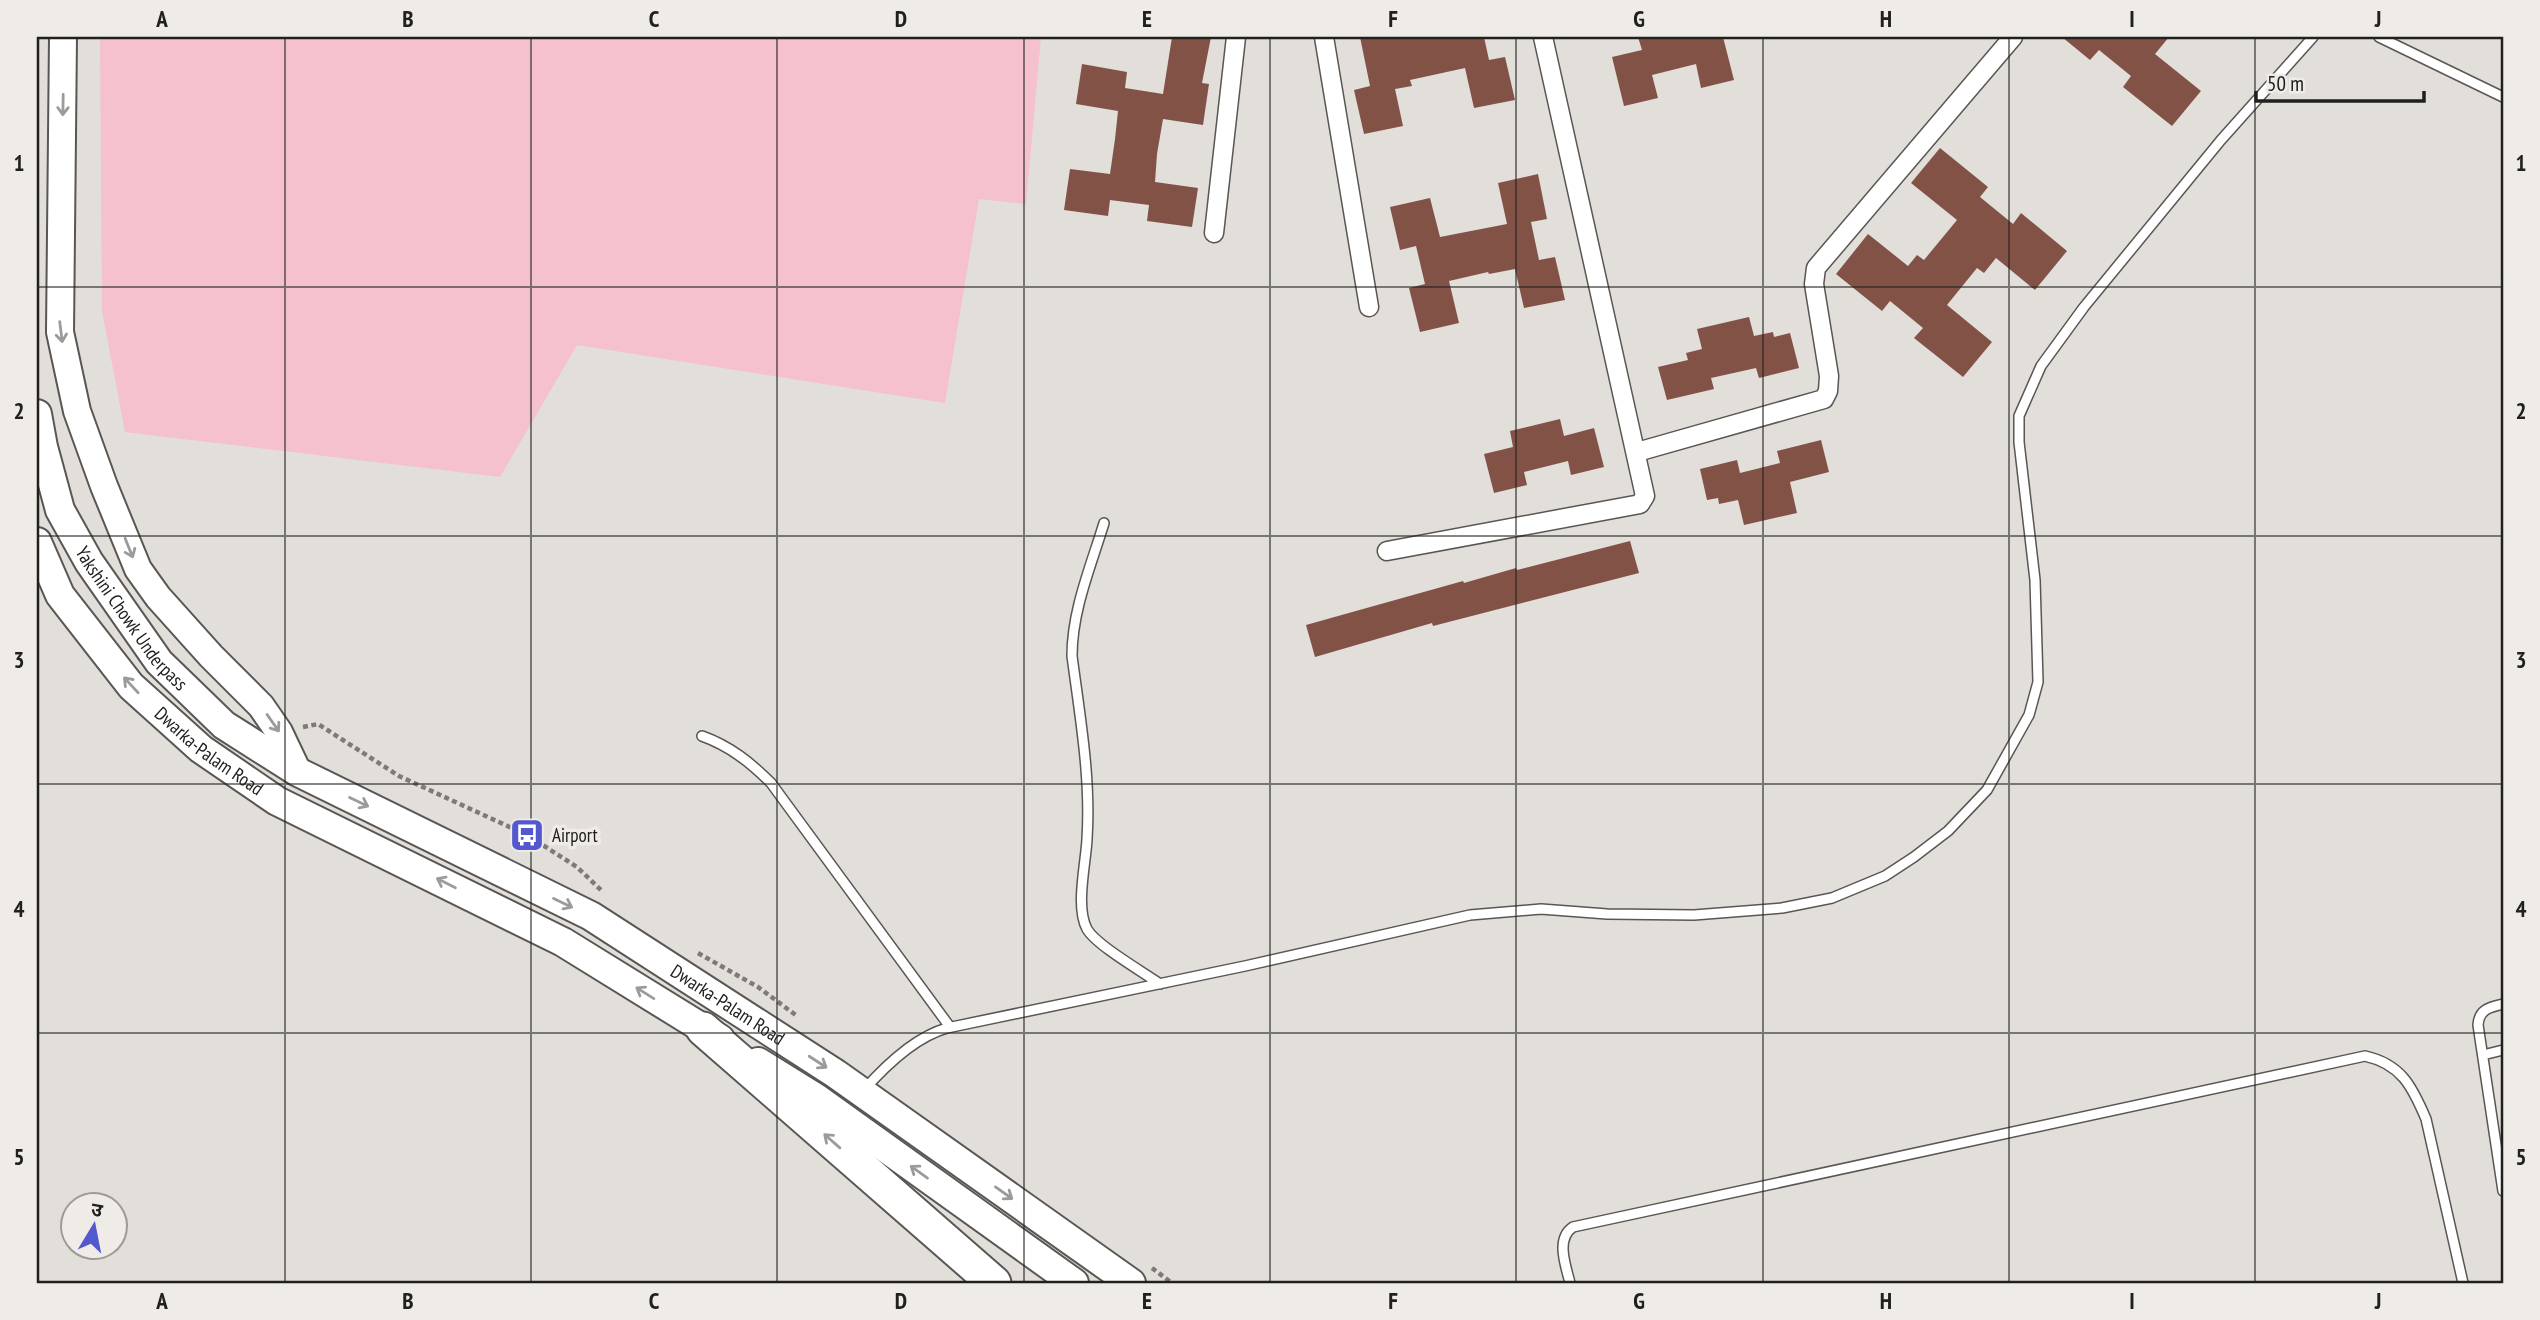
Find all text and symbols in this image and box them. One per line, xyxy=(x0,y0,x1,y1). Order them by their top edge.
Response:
text: A xyxy=(155,4,168,33)
text: B xyxy=(402,4,414,33)
text: C xyxy=(649,4,660,33)
text: D xyxy=(895,4,907,33)
text: E xyxy=(1142,4,1152,33)
text: F xyxy=(1388,4,1398,33)
text: G xyxy=(1633,4,1645,33)
text: H xyxy=(1880,4,1892,33)
text: I xyxy=(2129,4,2135,33)
text: J xyxy=(2374,4,2381,33)
scale bar xyxy=(2256,60,2424,104)
text: 50 m xyxy=(2267,70,2304,97)
one-way arrow xyxy=(56,93,70,116)
text: 1 xyxy=(14,148,25,177)
text: 1 xyxy=(2516,148,2527,177)
one-way arrow xyxy=(54,320,67,343)
text: 2 xyxy=(14,396,25,425)
text: 2 xyxy=(2516,396,2527,425)
one-way arrow xyxy=(124,537,137,559)
street label: Yakshini Chowk Underpass xyxy=(71,542,193,695)
text: 3 xyxy=(14,645,25,674)
text: 3 xyxy=(2516,645,2527,674)
one-way arrow xyxy=(123,677,140,694)
street label: Dwarka-Palam Road xyxy=(150,701,268,800)
one-way arrow xyxy=(266,713,280,732)
one-way arrow xyxy=(348,795,369,809)
bus stop icon: Airport xyxy=(508,816,546,854)
place label: Airport xyxy=(552,823,598,847)
one-way arrow xyxy=(436,876,457,889)
text: 4 xyxy=(14,894,25,923)
text: 4 xyxy=(2516,894,2527,923)
one-way arrow xyxy=(552,896,573,910)
street label: Dwarka-Palam Road xyxy=(666,959,790,1050)
one-way arrow xyxy=(636,985,656,999)
one-way arrow xyxy=(808,1055,827,1070)
one-way arrow xyxy=(823,1133,841,1149)
text: 5 xyxy=(14,1142,25,1171)
text: 5 xyxy=(2516,1142,2527,1171)
one-way arrow xyxy=(910,1165,929,1179)
one-way arrow xyxy=(994,1186,1013,1200)
north arrow xyxy=(60,1190,130,1260)
text: उ xyxy=(89,1196,105,1222)
text: A xyxy=(155,1286,168,1315)
text: B xyxy=(402,1286,414,1315)
text: C xyxy=(649,1286,660,1315)
text: D xyxy=(895,1286,907,1315)
text: E xyxy=(1142,1286,1152,1315)
text: F xyxy=(1388,1286,1398,1315)
text: G xyxy=(1633,1286,1645,1315)
text: H xyxy=(1880,1286,1892,1315)
text: I xyxy=(2129,1286,2135,1315)
text: J xyxy=(2374,1286,2381,1315)

